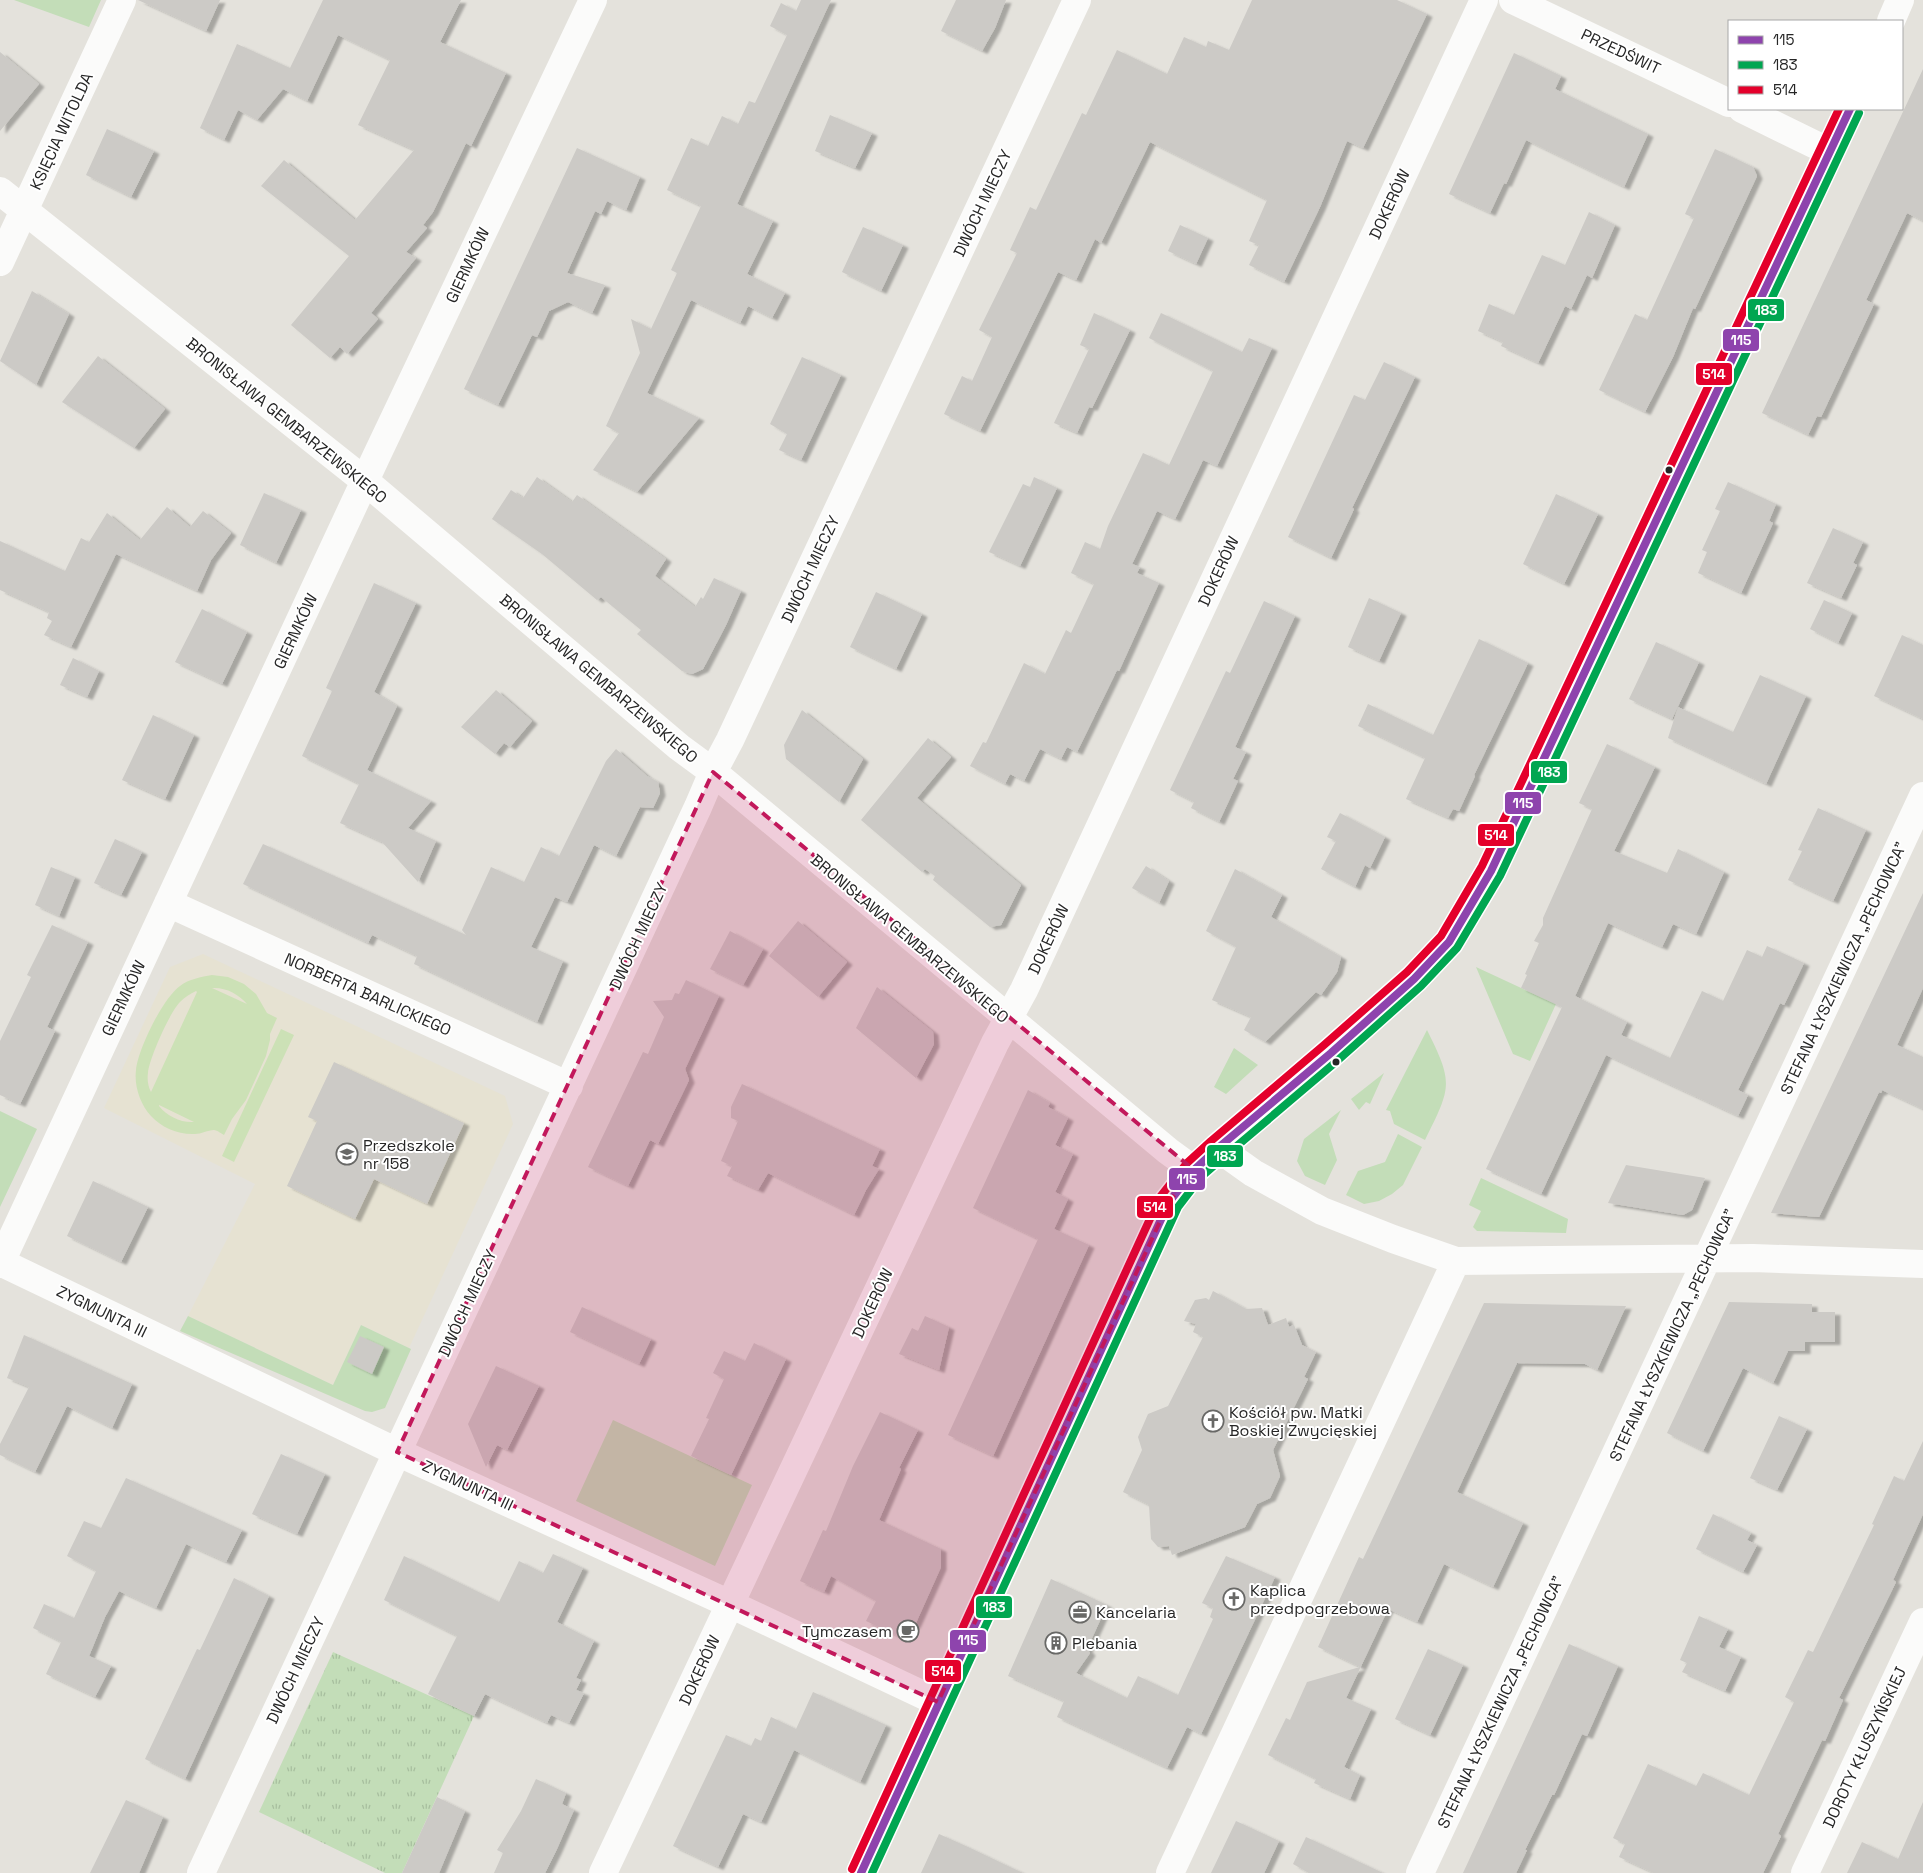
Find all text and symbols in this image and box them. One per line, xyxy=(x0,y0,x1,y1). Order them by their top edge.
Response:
legend xyxy=(1728,20,1903,110)
street label: PRZEDŚWIT xyxy=(1578,24,1664,79)
text: 115 xyxy=(1773,30,1795,49)
text: 183 xyxy=(1773,55,1798,74)
street label: KSIĘCIA WITOLDA xyxy=(25,69,98,193)
text: 514 xyxy=(1773,80,1797,99)
street label: DWÓCH MIECZY xyxy=(948,146,1017,260)
street label: DOKERÓW xyxy=(1364,166,1415,243)
street label: GIERMKÓW xyxy=(441,224,494,306)
line badge: 183 xyxy=(1747,298,1785,322)
text: 183 xyxy=(1754,301,1778,319)
line badge: 115 xyxy=(1722,328,1760,352)
text: 115 xyxy=(1730,331,1752,349)
street label: BRONISŁAWA GEMBARZEWSKIEGO xyxy=(182,333,391,508)
line badge: 514 xyxy=(1695,362,1733,386)
text: 514 xyxy=(1702,365,1726,383)
unlabelled marker xyxy=(1664,465,1674,475)
street label: DWÓCH MIECZY xyxy=(776,512,845,626)
street label: DOKERÓW xyxy=(1193,533,1244,610)
street label: BRONISŁAWA GEMBARZEWSKIEGO xyxy=(495,589,702,768)
street label: GIERMKÓW xyxy=(269,590,322,672)
line badge: 183 xyxy=(1530,760,1568,784)
text: 183 xyxy=(1537,763,1561,781)
line badge: 115 xyxy=(1504,791,1542,815)
text: 115 xyxy=(1512,794,1534,812)
line badge: 514 xyxy=(1477,823,1515,847)
text: 514 xyxy=(1484,826,1508,844)
street label: STEFANA ŁYSZKIEWICZA „PECHOWCA” xyxy=(1776,839,1911,1098)
street label: BRONISŁAWA GEMBARZEWSKIEGO xyxy=(806,849,1013,1028)
street label: DWÓCH MIECZY xyxy=(604,879,673,993)
street label: DOKERÓW xyxy=(1023,901,1074,978)
street label: NORBERTA BARLICKIEGO xyxy=(281,948,455,1041)
street label: GIERMKÓW xyxy=(97,957,150,1039)
unlabelled marker xyxy=(1331,1057,1341,1067)
place label: Przedszkole nr 158 xyxy=(363,1135,455,1174)
school or university icon: Przedszkole nr 158 xyxy=(335,1142,359,1166)
line badge: 183 xyxy=(1206,1144,1244,1168)
text: 183 xyxy=(1213,1147,1237,1165)
line badge: 115 xyxy=(1168,1167,1206,1191)
text: 115 xyxy=(1176,1170,1198,1188)
line badge: 514 xyxy=(1136,1195,1174,1219)
text: 514 xyxy=(1143,1198,1167,1216)
street label: STEFANA ŁYSZKIEWICZA „PECHOWCA” xyxy=(1605,1206,1740,1465)
street label: DWÓCH MIECZY xyxy=(433,1246,502,1360)
street label: DOKERÓW xyxy=(847,1265,898,1342)
street label: ZYGMUNTA III xyxy=(53,1281,150,1342)
place label: Kościół pw. Matki Boskiej Zwycięskiej xyxy=(1229,1402,1377,1441)
church icon: Kościół pw. Matki Boskiej Zwycięskiej xyxy=(1201,1409,1225,1433)
street label: ZYGMUNTA III xyxy=(419,1455,517,1516)
street label: STEFANA ŁYSZKIEWICZA „PECHOWCA” xyxy=(1433,1573,1568,1832)
place label: Kaplica przedpogrzebowa xyxy=(1250,1580,1390,1619)
church icon: Kaplica przedpogrzebowa xyxy=(1222,1587,1246,1611)
line badge: 183 xyxy=(975,1595,1013,1619)
text: 183 xyxy=(982,1598,1006,1616)
office icon: Kancelaria xyxy=(1068,1600,1092,1624)
place label: Kancelaria xyxy=(1096,1602,1176,1623)
street label: DWÓCH MIECZY xyxy=(261,1613,330,1727)
cafe icon: Tymczasem xyxy=(896,1619,920,1643)
place label: Tymczasem xyxy=(802,1621,892,1642)
line badge: 115 xyxy=(949,1629,987,1653)
text: 115 xyxy=(957,1631,979,1649)
building icon: Plebania xyxy=(1044,1631,1068,1655)
street label: DOKERÓW xyxy=(674,1632,725,1709)
place label: Plebania xyxy=(1072,1633,1137,1654)
line badge: 514 xyxy=(924,1659,962,1683)
text: 514 xyxy=(931,1662,955,1680)
street label: DOROTY KŁUSZYŃSKIEJ xyxy=(1818,1663,1911,1831)

